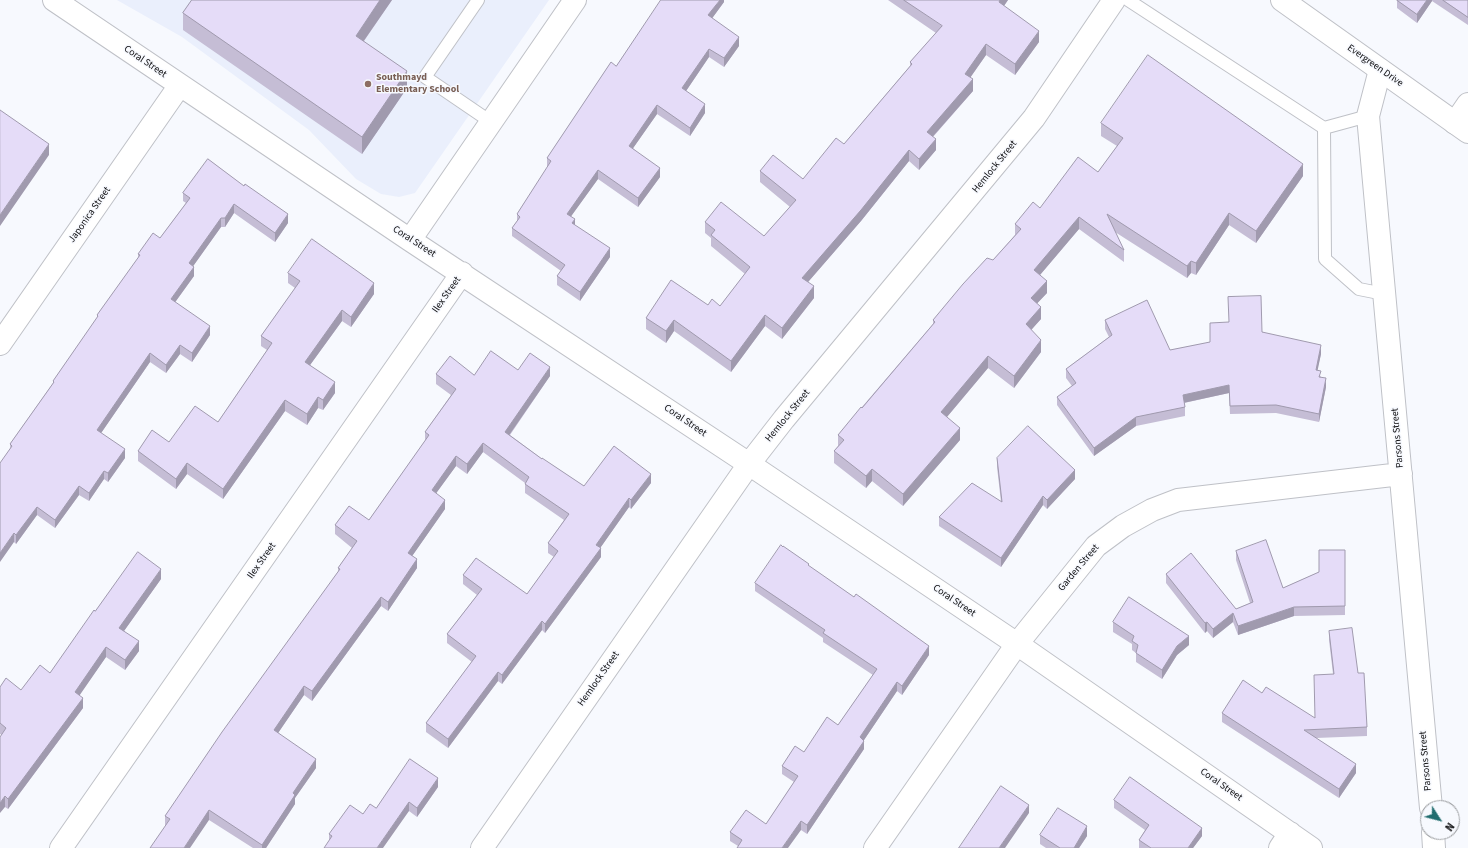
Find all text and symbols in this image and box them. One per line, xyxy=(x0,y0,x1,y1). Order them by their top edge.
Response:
street label: Evergreen Drive xyxy=(1345,42,1405,90)
street label: Coral Street xyxy=(121,43,169,81)
place label: Southmayd Elementary School xyxy=(376,72,459,96)
marker: Southmayd Elementary School xyxy=(363,79,373,89)
street label: Hemlock Street xyxy=(970,138,1020,196)
street label: Japonica Street xyxy=(66,185,114,245)
street label: Coral Street xyxy=(390,224,438,260)
street label: Ilex Street xyxy=(430,275,464,315)
street label: Hemlock Street xyxy=(763,387,813,445)
street label: Coral Street xyxy=(661,402,709,440)
street label: Parsons Street xyxy=(1389,408,1407,468)
street label: Ilex Street xyxy=(245,541,279,581)
street label: Garden Street xyxy=(1056,542,1102,594)
street label: Coral Street xyxy=(930,582,978,620)
street label: Hemlock Street xyxy=(576,649,622,709)
street label: Parsons Street xyxy=(1417,731,1435,791)
street label: Coral Street xyxy=(1197,766,1245,804)
north arrow xyxy=(1420,800,1460,840)
text: N xyxy=(1441,819,1458,834)

